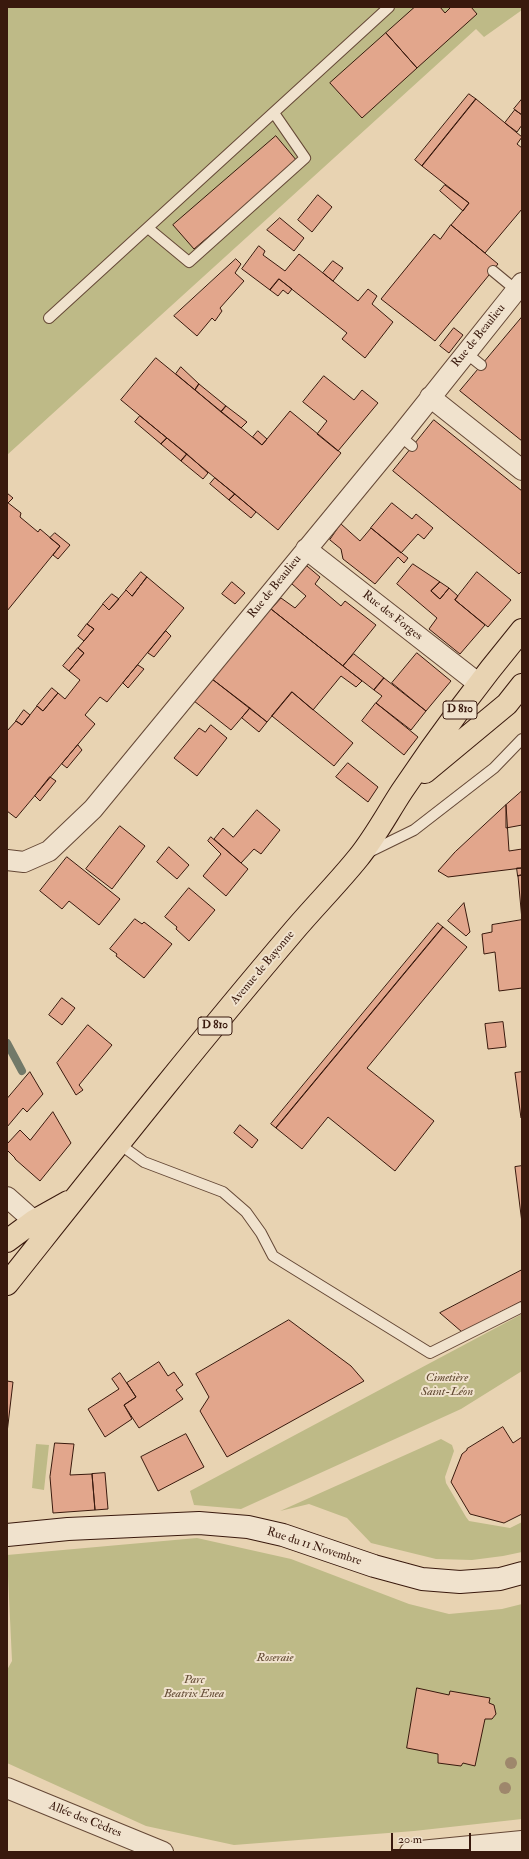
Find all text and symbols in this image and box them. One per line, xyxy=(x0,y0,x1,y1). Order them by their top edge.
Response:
street label: Rue de Beaulieu xyxy=(449,301,509,371)
street label: Rue de Beaulieu xyxy=(245,552,305,622)
street label: Rue des Forges xyxy=(359,588,425,644)
road number: D 810 xyxy=(443,701,477,719)
street label: Avenue de Bayonne xyxy=(228,928,298,1008)
road number: D 810 xyxy=(198,1017,232,1035)
park label: Cimetière Saint-Léon xyxy=(421,1371,473,1399)
street label: Rue du 11 Novembre xyxy=(265,1525,363,1569)
park label: Roseraie xyxy=(257,1651,293,1665)
park label: Parc Beatrix Enea xyxy=(164,1673,224,1701)
street label: Allée des Cèdres xyxy=(47,1799,123,1841)
scale bar xyxy=(393,1825,473,1851)
text: 20 m xyxy=(398,1832,422,1847)

